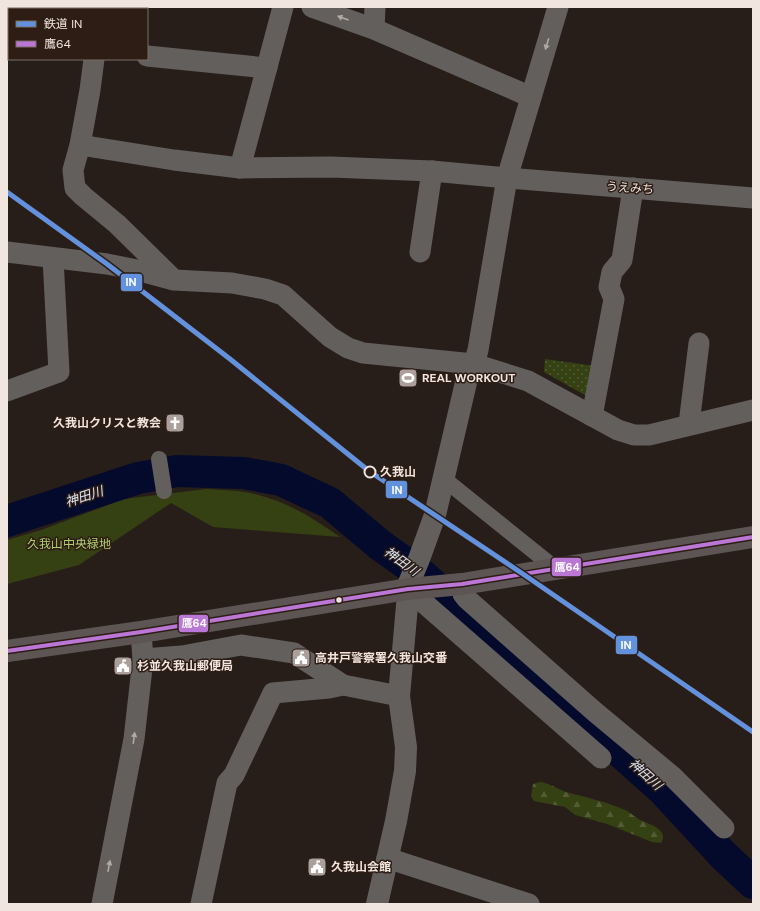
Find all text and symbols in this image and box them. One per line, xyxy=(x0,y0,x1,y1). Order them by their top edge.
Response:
legend xyxy=(8,8,148,60)
one-way arrow xyxy=(336,15,348,21)
text: 鉄道 IN xyxy=(44,16,82,32)
text: 鷹64 xyxy=(44,36,71,52)
one-way arrow xyxy=(544,39,550,51)
street label: うえみち xyxy=(605,178,655,198)
line badge: IN xyxy=(120,273,143,292)
text: IN xyxy=(125,275,137,289)
sports icon: REAL WORKOUT xyxy=(397,367,419,389)
place label: REAL WORKOUT xyxy=(422,370,515,386)
church icon: 久我山クリスと教会 xyxy=(164,412,186,434)
place label: 久我山クリスと教会 xyxy=(53,415,161,431)
place label: 久我山 xyxy=(380,464,416,480)
marker: 久我山 xyxy=(363,465,377,479)
line badge: IN xyxy=(385,480,408,499)
water label: 神田川 xyxy=(63,482,107,511)
text: IN xyxy=(391,483,403,497)
park label: 久我山中央緑地 xyxy=(27,536,111,552)
water label: 神田川 xyxy=(381,543,424,581)
line badge: 鷹64 xyxy=(551,557,582,577)
text: 鷹64 xyxy=(554,560,580,574)
unlabelled marker xyxy=(334,595,344,605)
line badge: 鷹64 xyxy=(178,614,209,633)
text: 鷹64 xyxy=(181,616,207,630)
line badge: IN xyxy=(615,635,638,655)
text: IN xyxy=(620,638,632,652)
public building icon: 高井戸警察署久我山交番 xyxy=(290,647,312,669)
place label: 高井戸警察署久我山交番 xyxy=(315,650,448,666)
public building icon: 杉並久我山郵便局 xyxy=(112,655,134,677)
place label: 杉並久我山郵便局 xyxy=(137,658,233,674)
one-way arrow xyxy=(131,732,137,744)
water label: 神田川 xyxy=(625,755,667,795)
public building icon: 久我山会館 xyxy=(306,856,328,878)
place label: 久我山会館 xyxy=(331,859,391,875)
one-way arrow xyxy=(107,860,113,872)

